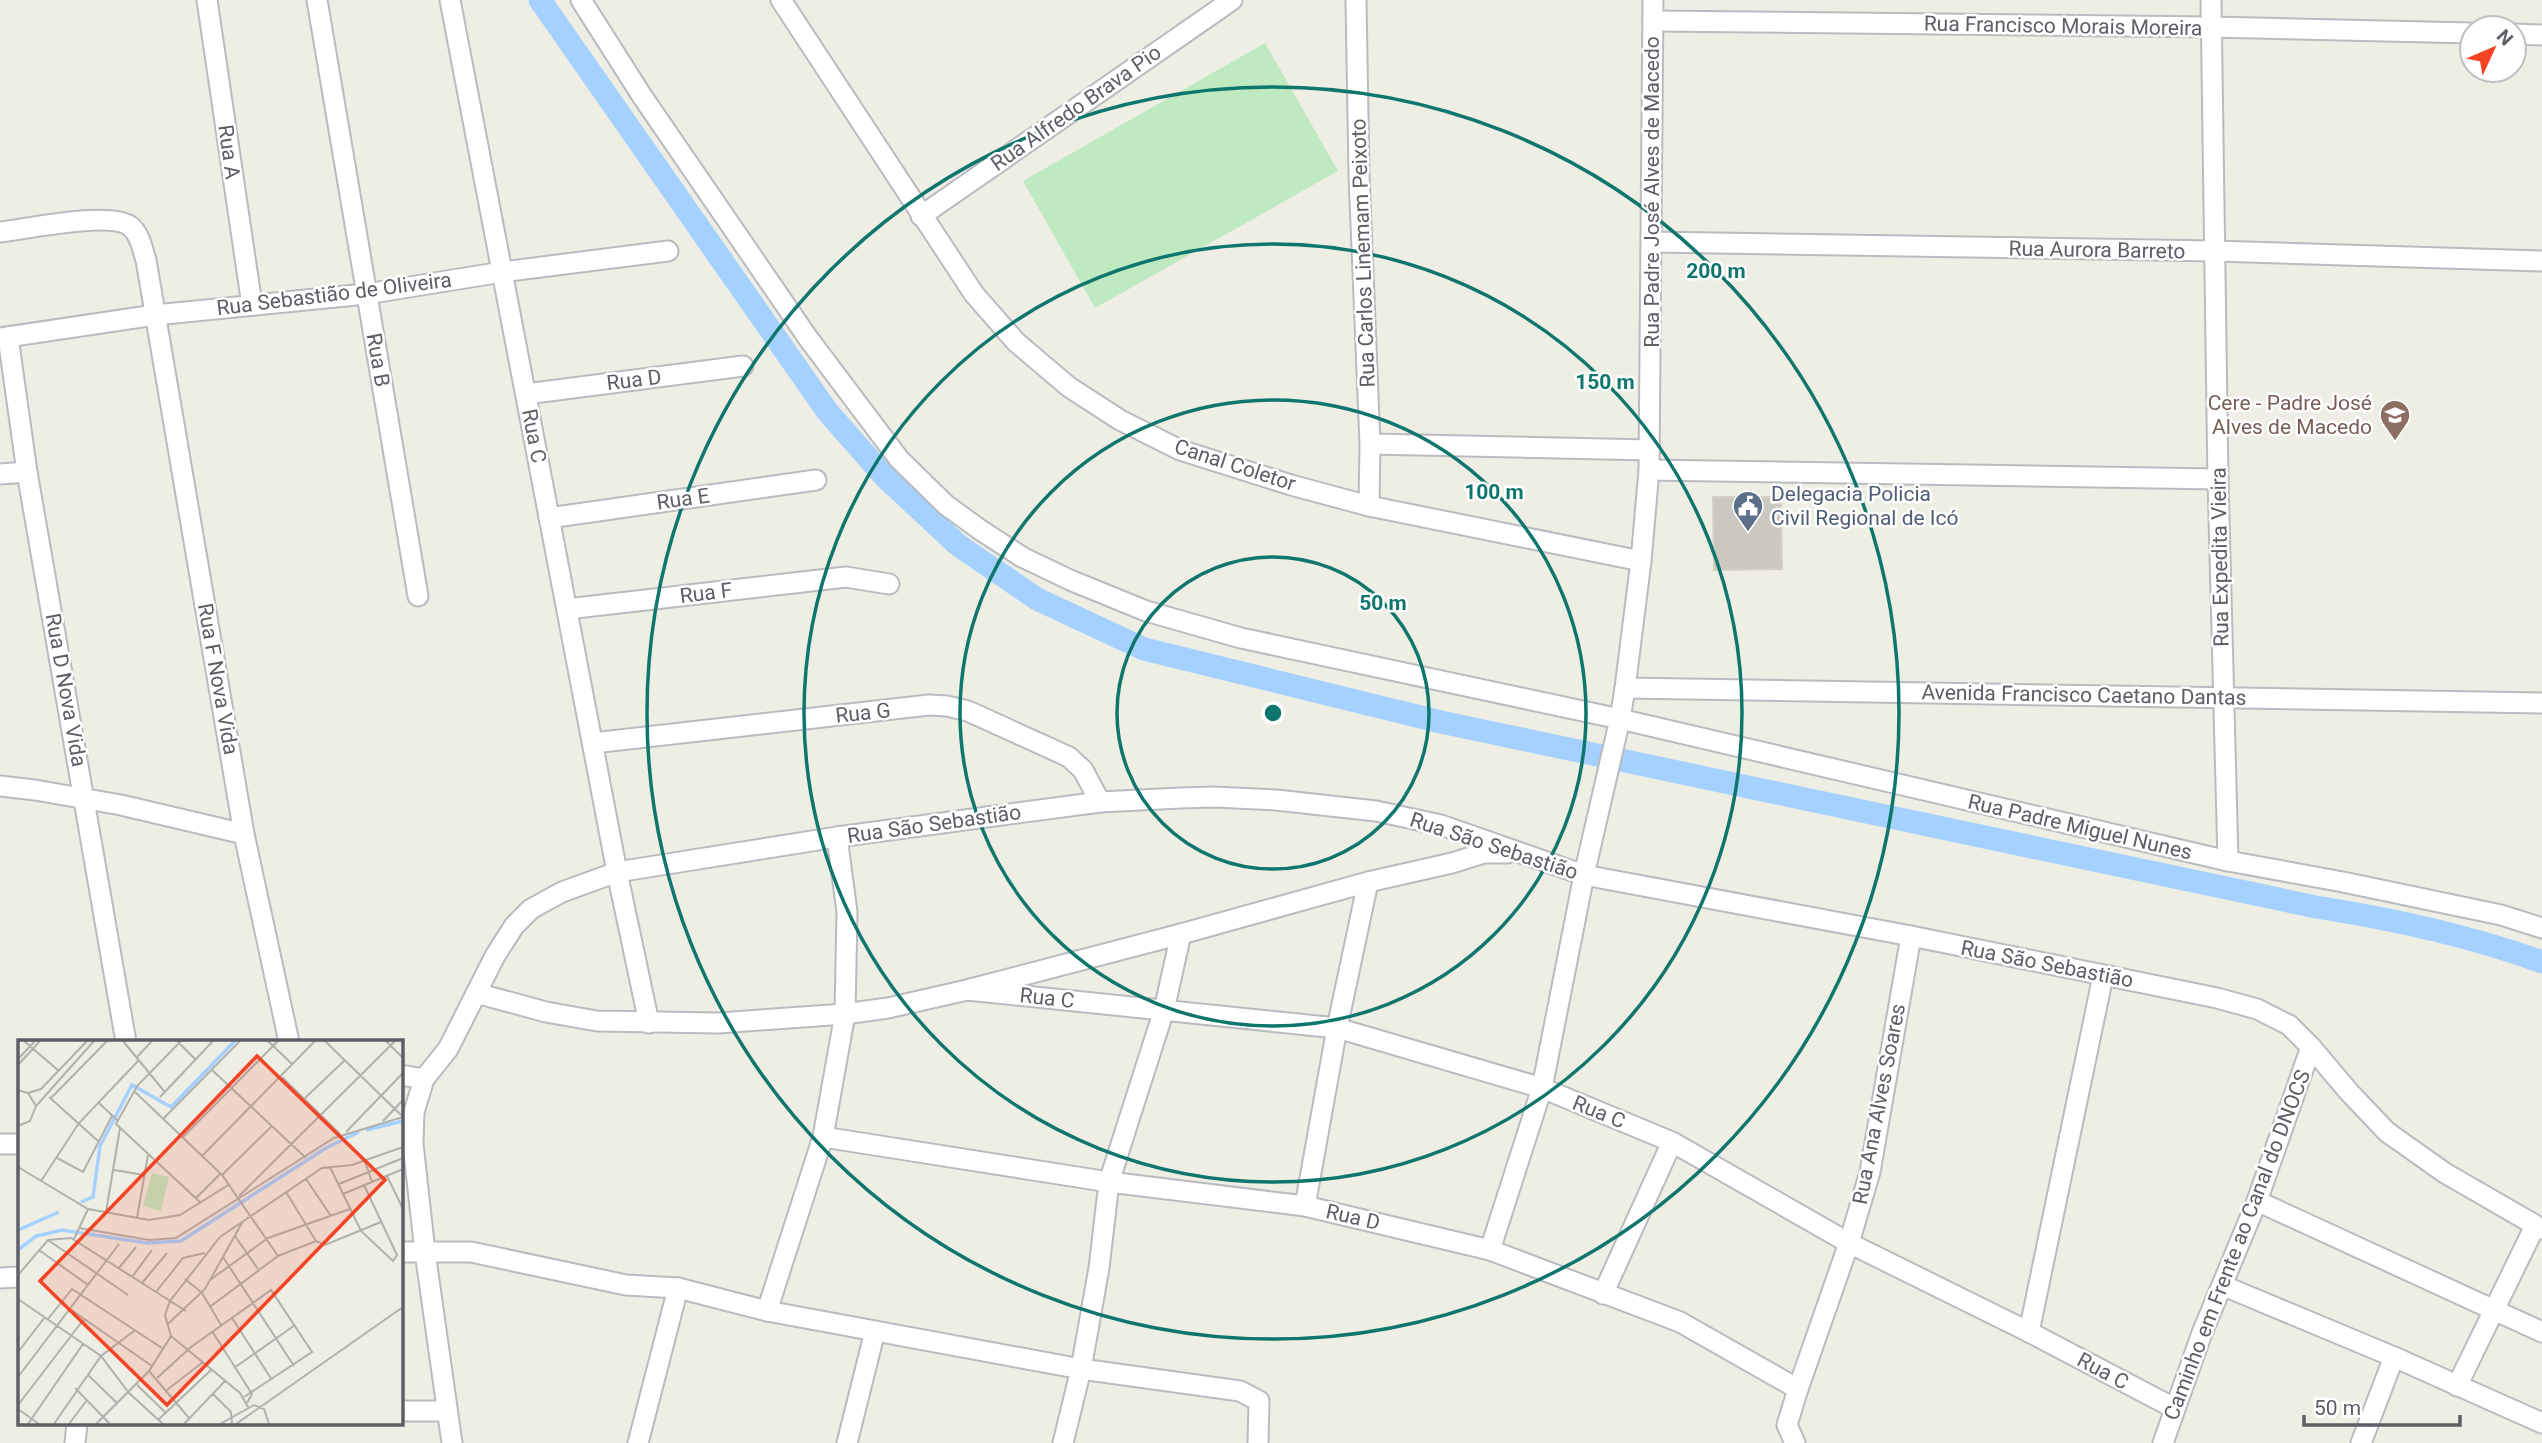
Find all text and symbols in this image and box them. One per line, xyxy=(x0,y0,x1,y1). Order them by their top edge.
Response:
street label: Rua Francisco Morais Moreira xyxy=(1924,12,2202,40)
north arrow xyxy=(2458,14,2528,84)
text: N xyxy=(2492,25,2518,50)
street label: Rua Padre José Alves de Macedo xyxy=(1640,36,1664,348)
street label: Rua Alfredo Brava Pio xyxy=(986,40,1166,176)
street label: Rua Carlos Linemam Peixoto xyxy=(1346,118,1380,388)
street label: Rua A xyxy=(213,123,245,181)
street label: Rua Aurora Barreto xyxy=(2008,236,2186,264)
text: 200 m xyxy=(1686,259,1746,283)
street label: Rua Sebastião de Oliveira xyxy=(215,268,453,320)
street label: Rua B xyxy=(361,331,395,389)
street label: Rua D xyxy=(605,365,663,395)
text: 150 m xyxy=(1575,370,1635,394)
place label: Cere - Padre José Alves de Macedo xyxy=(2208,391,2372,439)
school or university icon: Cere - Padre José Alves de Macedo xyxy=(2378,398,2412,442)
street label: Rua C xyxy=(517,407,551,465)
street label: Canal Coletor xyxy=(1171,434,1299,496)
street label: Rua Expedita Vieira xyxy=(2206,467,2234,647)
text: 100 m xyxy=(1464,480,1524,504)
place label: Delegacia Policia Civil Regional de Icó xyxy=(1771,482,1959,530)
street label: Rua E xyxy=(655,483,711,515)
public building icon: Delegacia Policia Civil Regional de Icó xyxy=(1731,489,1765,533)
street label: Rua F xyxy=(678,578,734,608)
text: 50 m xyxy=(1359,591,1407,615)
street label: Rua F Nova Vida xyxy=(193,601,243,757)
street label: Rua D Nova Vida xyxy=(41,611,91,769)
street label: Avenida Francisco Caetano Dantas xyxy=(1921,680,2247,710)
street label: Rua G xyxy=(834,698,892,728)
centre of rings xyxy=(1261,701,1285,725)
street label: Rua Padre Miguel Nunes xyxy=(1966,790,2194,864)
street label: Rua São Sebastião xyxy=(846,800,1022,848)
street label: Rua São Sebastião xyxy=(1407,808,1581,884)
street label: Rua São Sebastião xyxy=(1959,935,2135,993)
street label: Rua C xyxy=(1018,983,1076,1013)
street label: Rua Ana Alves Soares xyxy=(1848,1002,1910,1206)
inset map xyxy=(18,1040,402,1426)
street label: Caminho em Frente ao Canal do DNOCS xyxy=(2159,1066,2315,1424)
street label: Rua C xyxy=(1569,1091,1629,1133)
street label: Rua D xyxy=(1324,1199,1382,1235)
street label: Rua C xyxy=(2073,1348,2133,1394)
scale bar xyxy=(2304,1384,2460,1428)
text: 50 m xyxy=(2314,1396,2361,1420)

